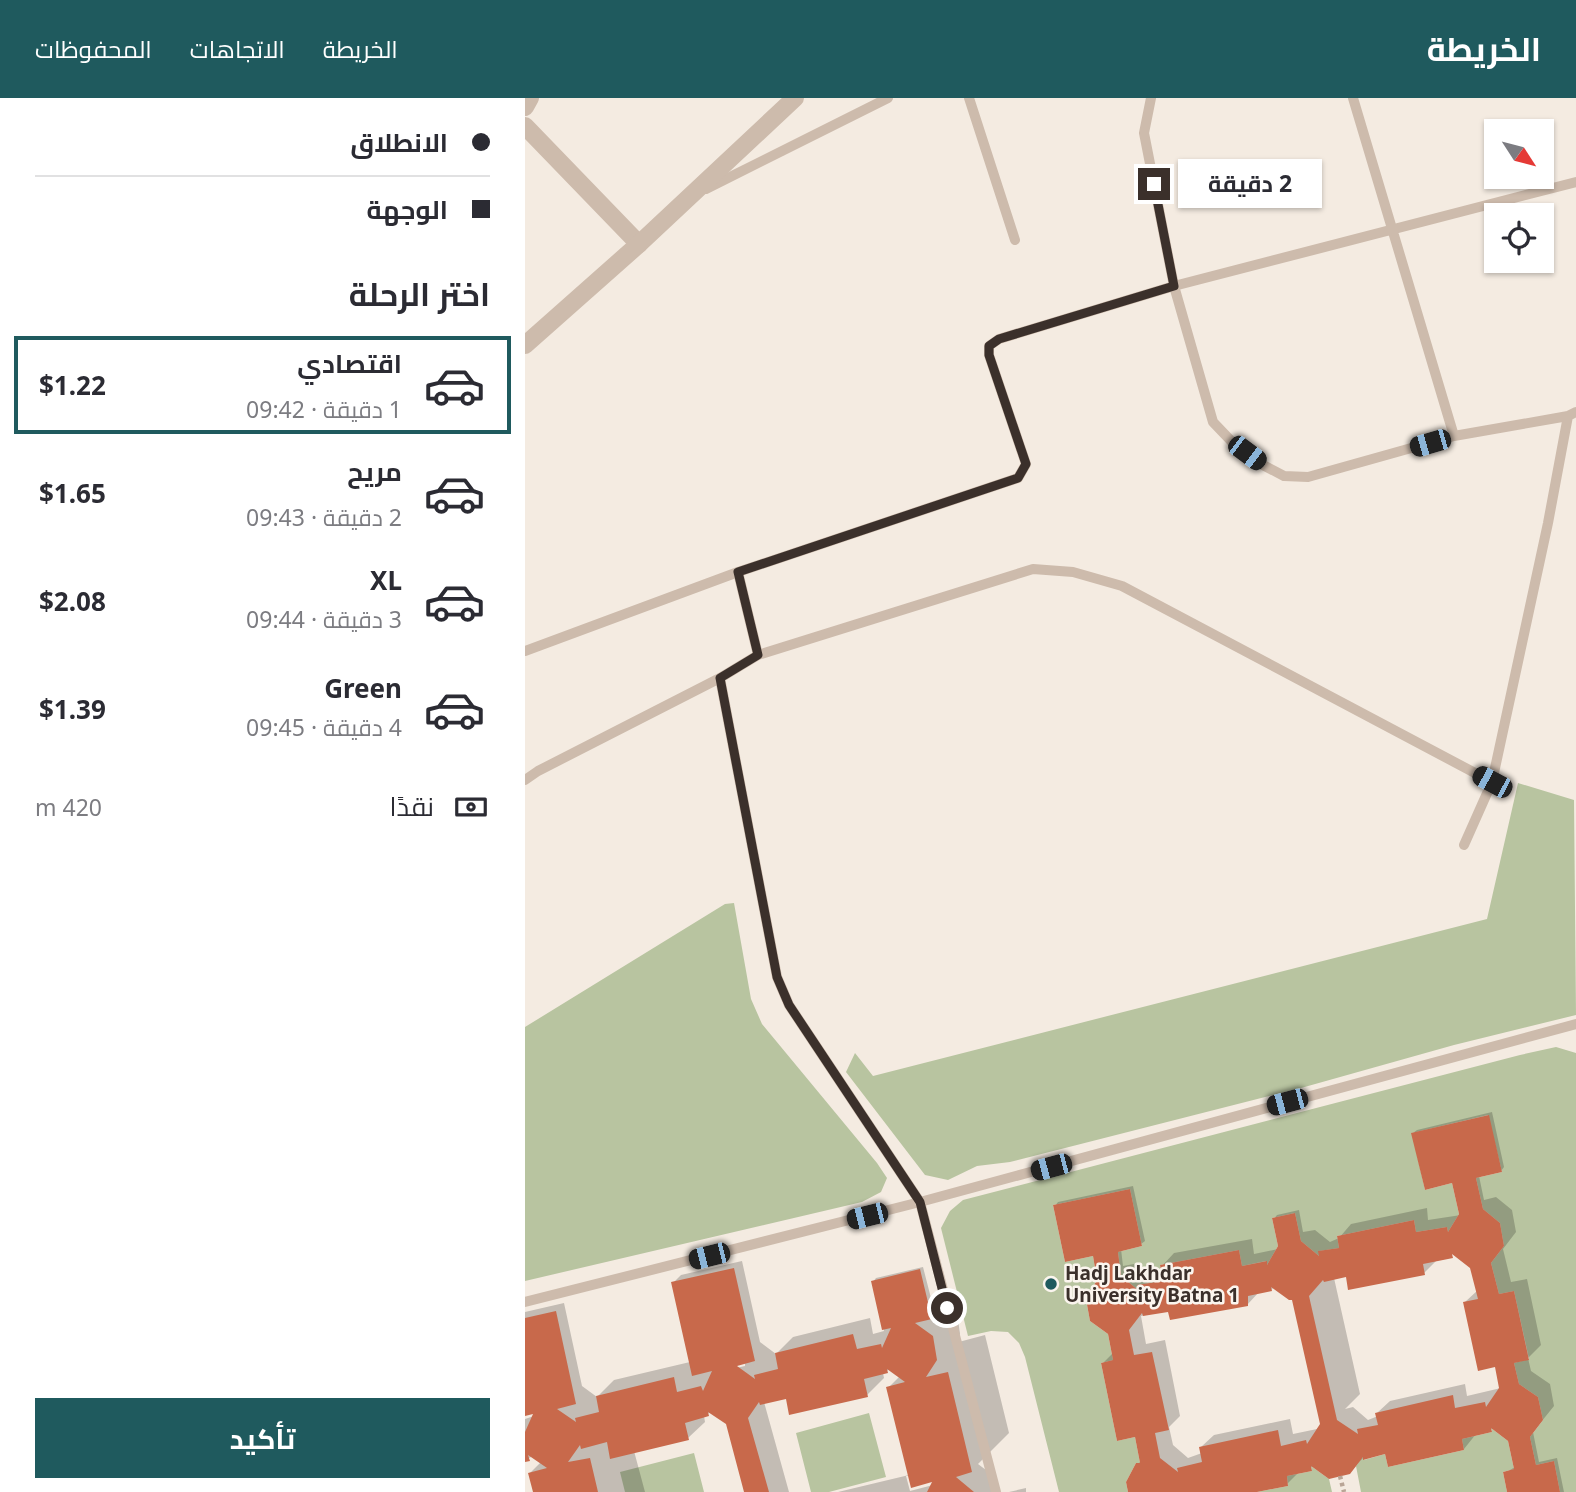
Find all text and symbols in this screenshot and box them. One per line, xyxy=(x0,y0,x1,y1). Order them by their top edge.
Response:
text: الخريطة xyxy=(1427,26,1541,71)
text: المحفوظات xyxy=(35,32,152,65)
text: الاتجاهات xyxy=(190,32,285,65)
text: الخريطة xyxy=(323,32,398,65)
north arrow xyxy=(1484,119,1554,189)
map controls xyxy=(1484,119,1554,273)
text: الانطلاق xyxy=(350,124,448,160)
callout: 2 دقيقة xyxy=(1179,160,1322,208)
text: 2 دقيقة xyxy=(1208,167,1292,199)
route end xyxy=(1138,168,1170,200)
text: الوجهة xyxy=(367,191,448,227)
button: locate xyxy=(1484,203,1554,273)
text: اختر الرحلة xyxy=(349,272,490,315)
text: اقتصادي xyxy=(297,345,402,381)
icon: car xyxy=(423,354,486,417)
text: $1.22 xyxy=(39,367,106,403)
text: 1 دقيقة · 09:42 xyxy=(246,393,402,425)
car xyxy=(1407,427,1454,459)
car xyxy=(1224,432,1271,474)
text: مريح xyxy=(347,453,402,489)
icon: car xyxy=(423,462,486,525)
text: $1.65 xyxy=(39,475,106,511)
text: 2 دقيقة · 09:43 xyxy=(246,501,402,533)
text: XL xyxy=(370,562,402,598)
icon: car xyxy=(423,570,486,633)
text: $2.08 xyxy=(39,583,106,619)
text: 3 دقيقة · 09:44 xyxy=(246,603,402,635)
text: Green xyxy=(324,670,402,706)
icon: car xyxy=(423,678,486,741)
text: $1.39 xyxy=(39,691,106,727)
text: 4 دقيقة · 09:45 xyxy=(246,711,402,743)
car xyxy=(1469,763,1516,801)
text: نقدًا xyxy=(390,788,434,824)
icon: cash xyxy=(452,788,490,826)
text: 420 m xyxy=(35,791,102,823)
car xyxy=(1264,1086,1311,1118)
car xyxy=(1028,1151,1075,1183)
car xyxy=(845,1201,890,1231)
car xyxy=(687,1241,732,1271)
place label: Hadj Lakhdar University Batna 1 xyxy=(1065,1260,1239,1308)
marker: Hadj Lakhdar University Batna 1 xyxy=(1043,1276,1059,1292)
route start xyxy=(931,1292,963,1324)
button: تأكيد xyxy=(35,1398,490,1478)

